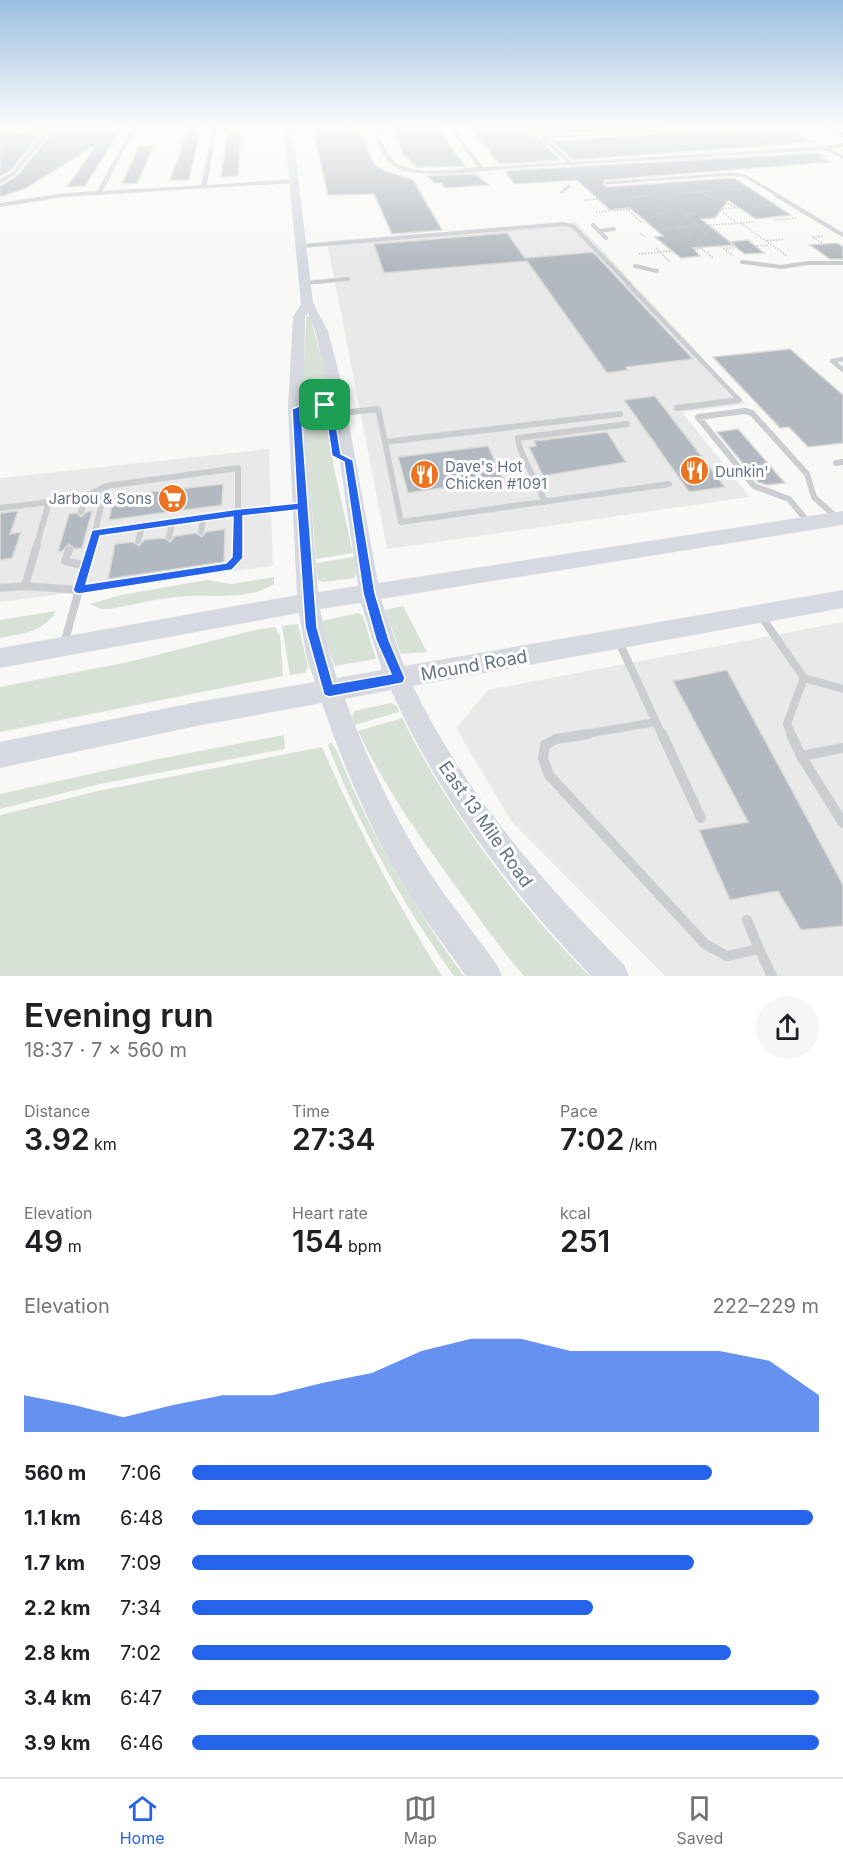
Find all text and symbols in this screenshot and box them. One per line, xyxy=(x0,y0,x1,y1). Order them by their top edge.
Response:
pin xyxy=(299,379,350,430)
icon: arrive xyxy=(308,388,341,421)
restaurant icon: Dunkin' xyxy=(678,455,710,487)
place label: Dave's Hot Chicken #1091 xyxy=(445,457,547,493)
restaurant icon: Dave's Hot Chicken #1091 xyxy=(408,459,440,491)
place label: Dunkin' xyxy=(715,462,769,481)
supermarket icon: Jarbou & Sons xyxy=(157,482,189,514)
place label: Jarbou & Sons xyxy=(49,489,152,508)
street label: Mound Road xyxy=(419,645,529,685)
street label: East 13 Mile Road xyxy=(435,757,537,891)
text: Evening run xyxy=(24,995,214,1035)
button: share xyxy=(756,996,819,1059)
text: 18:37 · 7 × 560 m xyxy=(24,1038,187,1062)
text: Distance xyxy=(24,1101,90,1121)
text: Time xyxy=(292,1101,330,1121)
text: Pace xyxy=(560,1101,598,1121)
text: 3.92 xyxy=(24,1121,90,1157)
text: 27:34 xyxy=(292,1121,376,1157)
text: 7:02 xyxy=(560,1121,624,1157)
text: km xyxy=(90,1134,117,1154)
text: /km xyxy=(624,1134,657,1154)
text: Elevation xyxy=(24,1203,93,1223)
text: Heart rate xyxy=(292,1203,368,1223)
text: kcal xyxy=(560,1203,591,1223)
text: 49 xyxy=(24,1223,63,1259)
text: 154 xyxy=(292,1223,344,1259)
text: 251 xyxy=(560,1223,610,1259)
text: m xyxy=(63,1236,82,1256)
text: bpm xyxy=(344,1236,382,1256)
text: Elevation xyxy=(24,1294,110,1318)
text: 222–229 m xyxy=(712,1294,819,1318)
text: 560 m xyxy=(24,1461,86,1485)
text: 7:06 xyxy=(120,1461,161,1485)
text: 1.1 km xyxy=(24,1506,81,1530)
text: 6:48 xyxy=(120,1506,163,1530)
text: 1.7 km xyxy=(24,1551,85,1575)
text: 7:09 xyxy=(120,1551,161,1575)
text: 2.2 km xyxy=(24,1596,90,1620)
text: 7:34 xyxy=(120,1596,162,1620)
text: 2.8 km xyxy=(24,1641,90,1665)
text: 7:02 xyxy=(120,1641,161,1665)
text: 3.4 km xyxy=(24,1686,91,1710)
text: 6:47 xyxy=(120,1686,162,1710)
text: 3.9 km xyxy=(24,1731,91,1755)
text: 6:46 xyxy=(120,1731,164,1755)
tab: Home xyxy=(120,1792,165,1848)
tab: Map xyxy=(404,1792,437,1848)
tab: Saved xyxy=(676,1792,723,1848)

